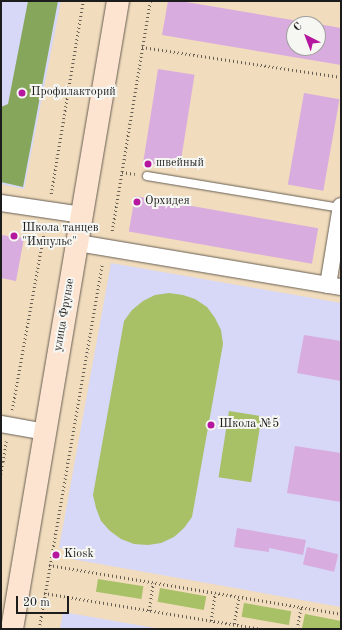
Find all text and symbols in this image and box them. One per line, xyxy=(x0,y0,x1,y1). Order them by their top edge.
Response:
north arrow xyxy=(286,16,326,56)
text: С xyxy=(292,21,305,34)
place label: Профилакторий xyxy=(31,86,116,100)
marker: Профилакторий xyxy=(16,87,28,99)
place label: швейный xyxy=(156,157,204,171)
marker: швейный xyxy=(143,159,153,169)
place label: Орхидея xyxy=(145,195,190,209)
marker: Орхидея xyxy=(132,197,142,207)
place label: Школа танцев "Импульс" xyxy=(22,222,99,250)
marker: Школа танцев "Импульс" xyxy=(9,231,19,241)
street label: улица Фрунзе xyxy=(52,277,78,353)
place label: Школа №5 xyxy=(219,418,279,432)
marker: Школа №5 xyxy=(206,420,216,430)
place label: Kiosk xyxy=(64,548,94,562)
marker: Kiosk xyxy=(51,550,61,560)
scale bar xyxy=(18,588,71,614)
text: 20 m xyxy=(23,597,50,609)

